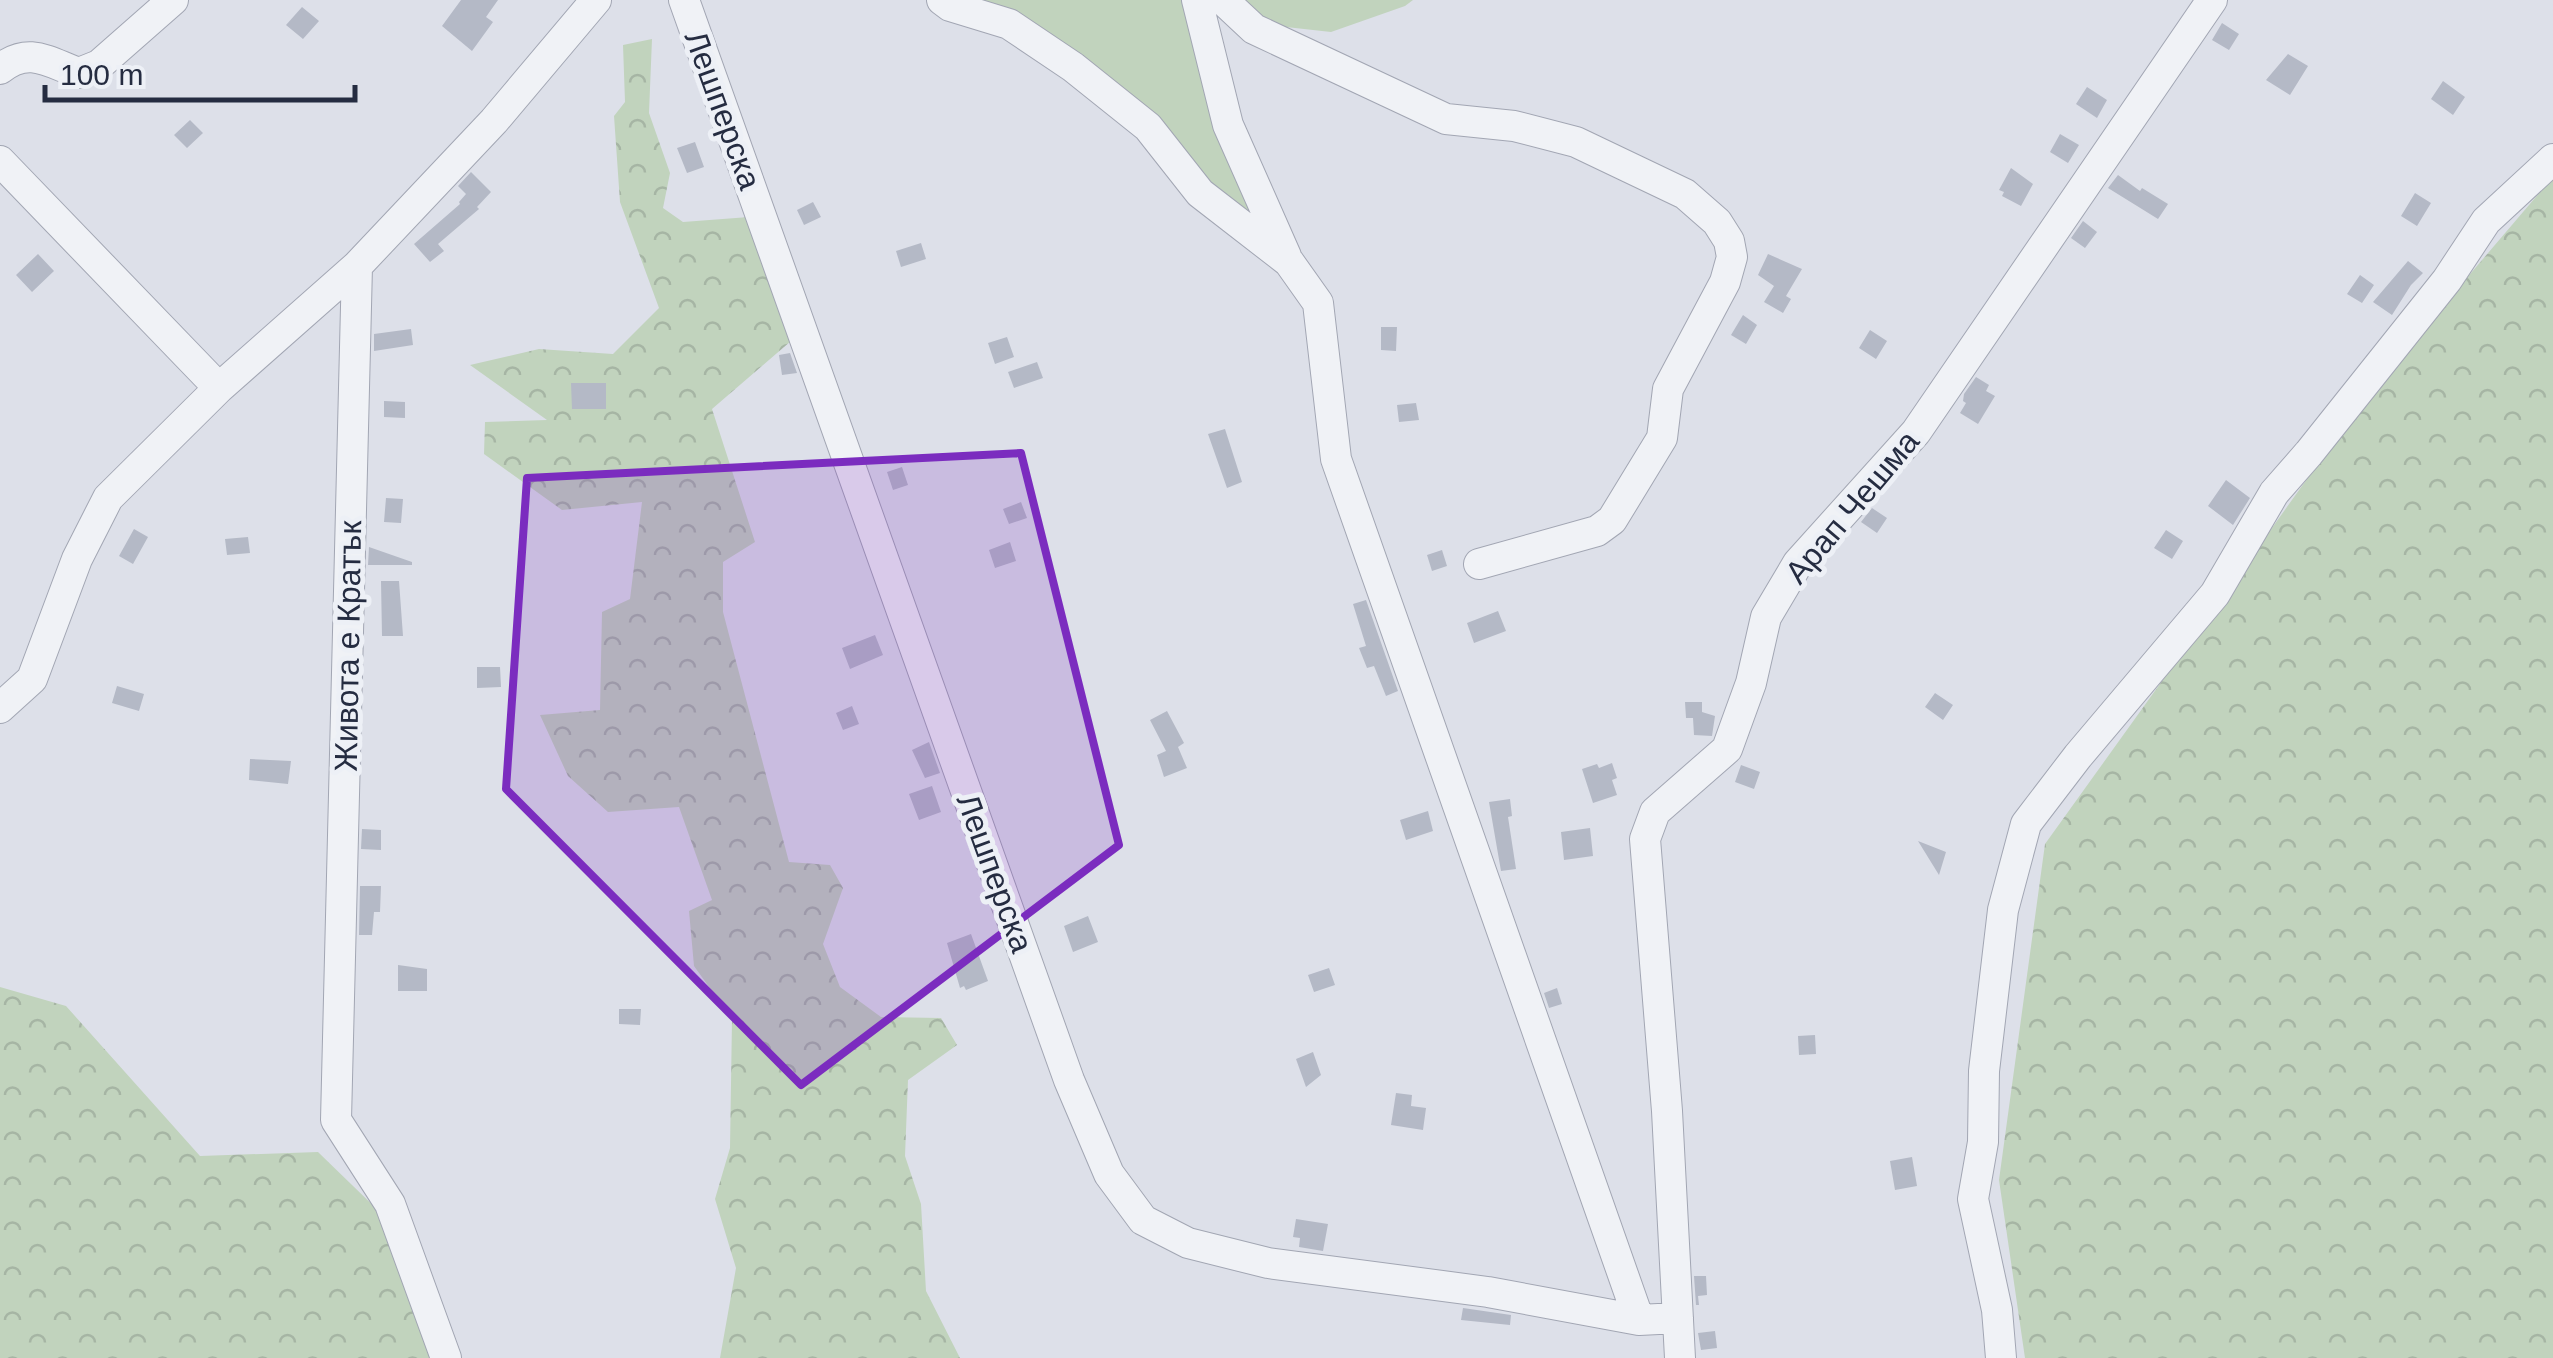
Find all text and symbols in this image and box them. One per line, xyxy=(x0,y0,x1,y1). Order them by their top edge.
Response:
street label: Лешперска xyxy=(678,26,768,194)
scale bar xyxy=(45,40,355,102)
text: 100 m xyxy=(60,58,143,91)
street label: Арап Чешма xyxy=(1778,423,1926,590)
street label: Живота е Кратък xyxy=(328,519,368,772)
street label: Лешперска xyxy=(950,789,1040,957)

